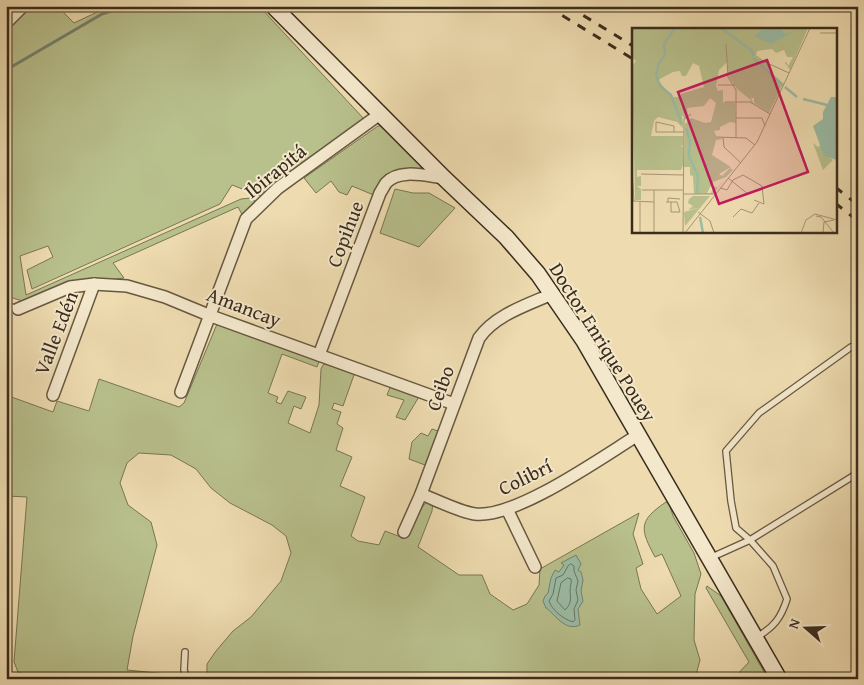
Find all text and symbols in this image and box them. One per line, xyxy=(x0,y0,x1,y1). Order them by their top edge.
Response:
inset map xyxy=(632,28,836,232)
street label: Ibirapitá xyxy=(237,136,312,205)
street label: Copihue xyxy=(319,196,370,271)
street label: Doctor Enrique Pouey xyxy=(543,257,664,427)
street label: Amancay xyxy=(203,279,286,334)
street label: Valle Edén xyxy=(26,287,85,379)
street label: Ceibo xyxy=(418,361,461,415)
street label: Colibrí xyxy=(493,451,557,502)
north arrow xyxy=(782,602,832,652)
text: N xyxy=(783,615,805,631)

